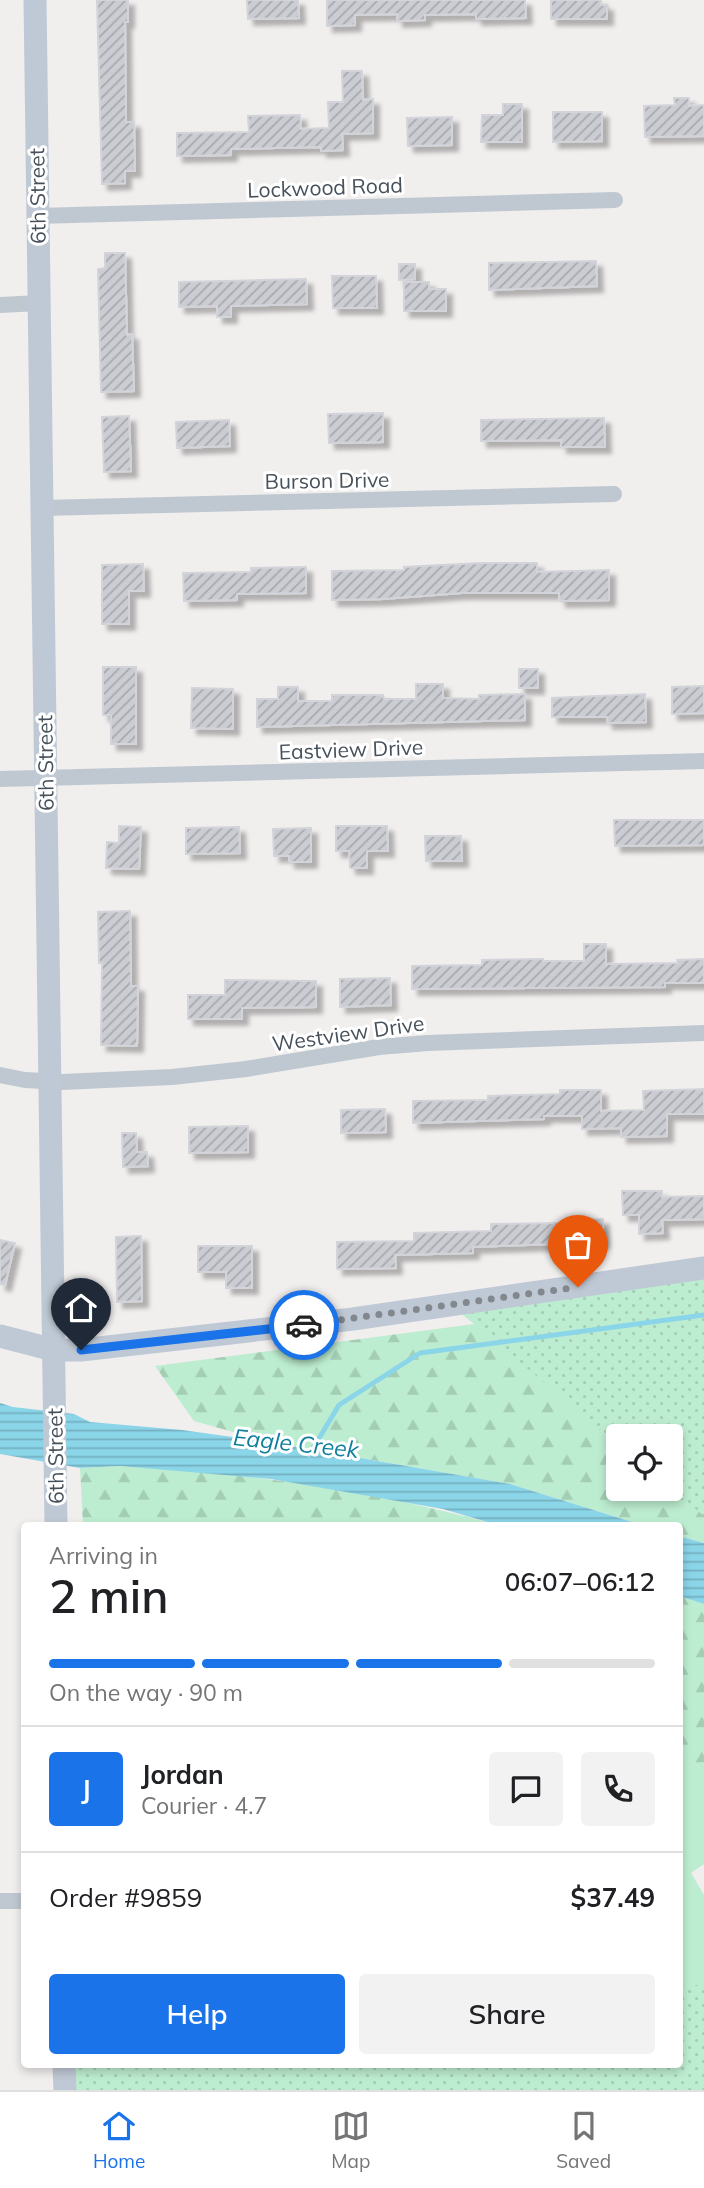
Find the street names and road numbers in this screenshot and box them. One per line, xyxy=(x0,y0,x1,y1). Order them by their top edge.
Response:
street label: 6th Street xyxy=(23,148,51,244)
street label: Lockwood Road xyxy=(247,171,403,203)
street label: Burson Drive xyxy=(264,466,390,494)
street label: 6th Street xyxy=(31,715,59,811)
street label: Eastview Drive xyxy=(278,733,424,765)
street label: Westview Drive xyxy=(270,1009,426,1057)
street label: 6th Street xyxy=(41,1408,69,1504)

